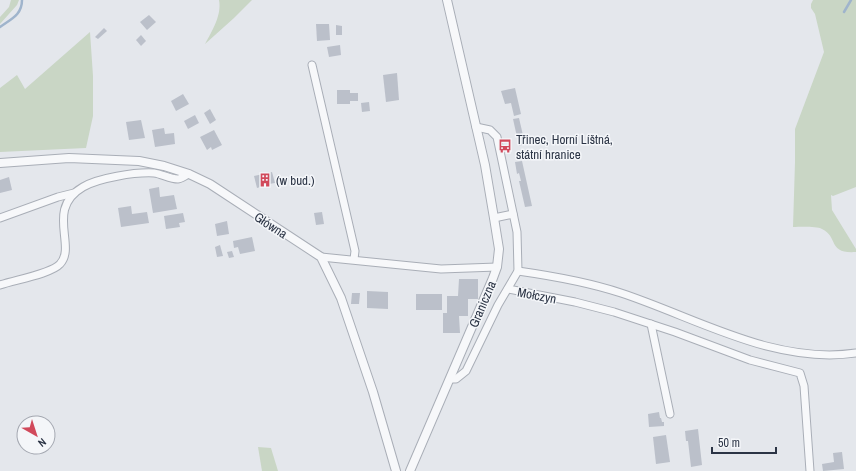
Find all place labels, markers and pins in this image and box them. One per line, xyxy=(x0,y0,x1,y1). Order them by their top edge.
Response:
place label: Třinec, Horní Líštná, státní hranice xyxy=(516,131,613,163)
bus stop icon: Třinec, Horní Líštná, státní hranice xyxy=(497,138,513,154)
building icon: (w bud.) xyxy=(257,172,273,188)
place label: (w bud.) xyxy=(276,172,315,189)

